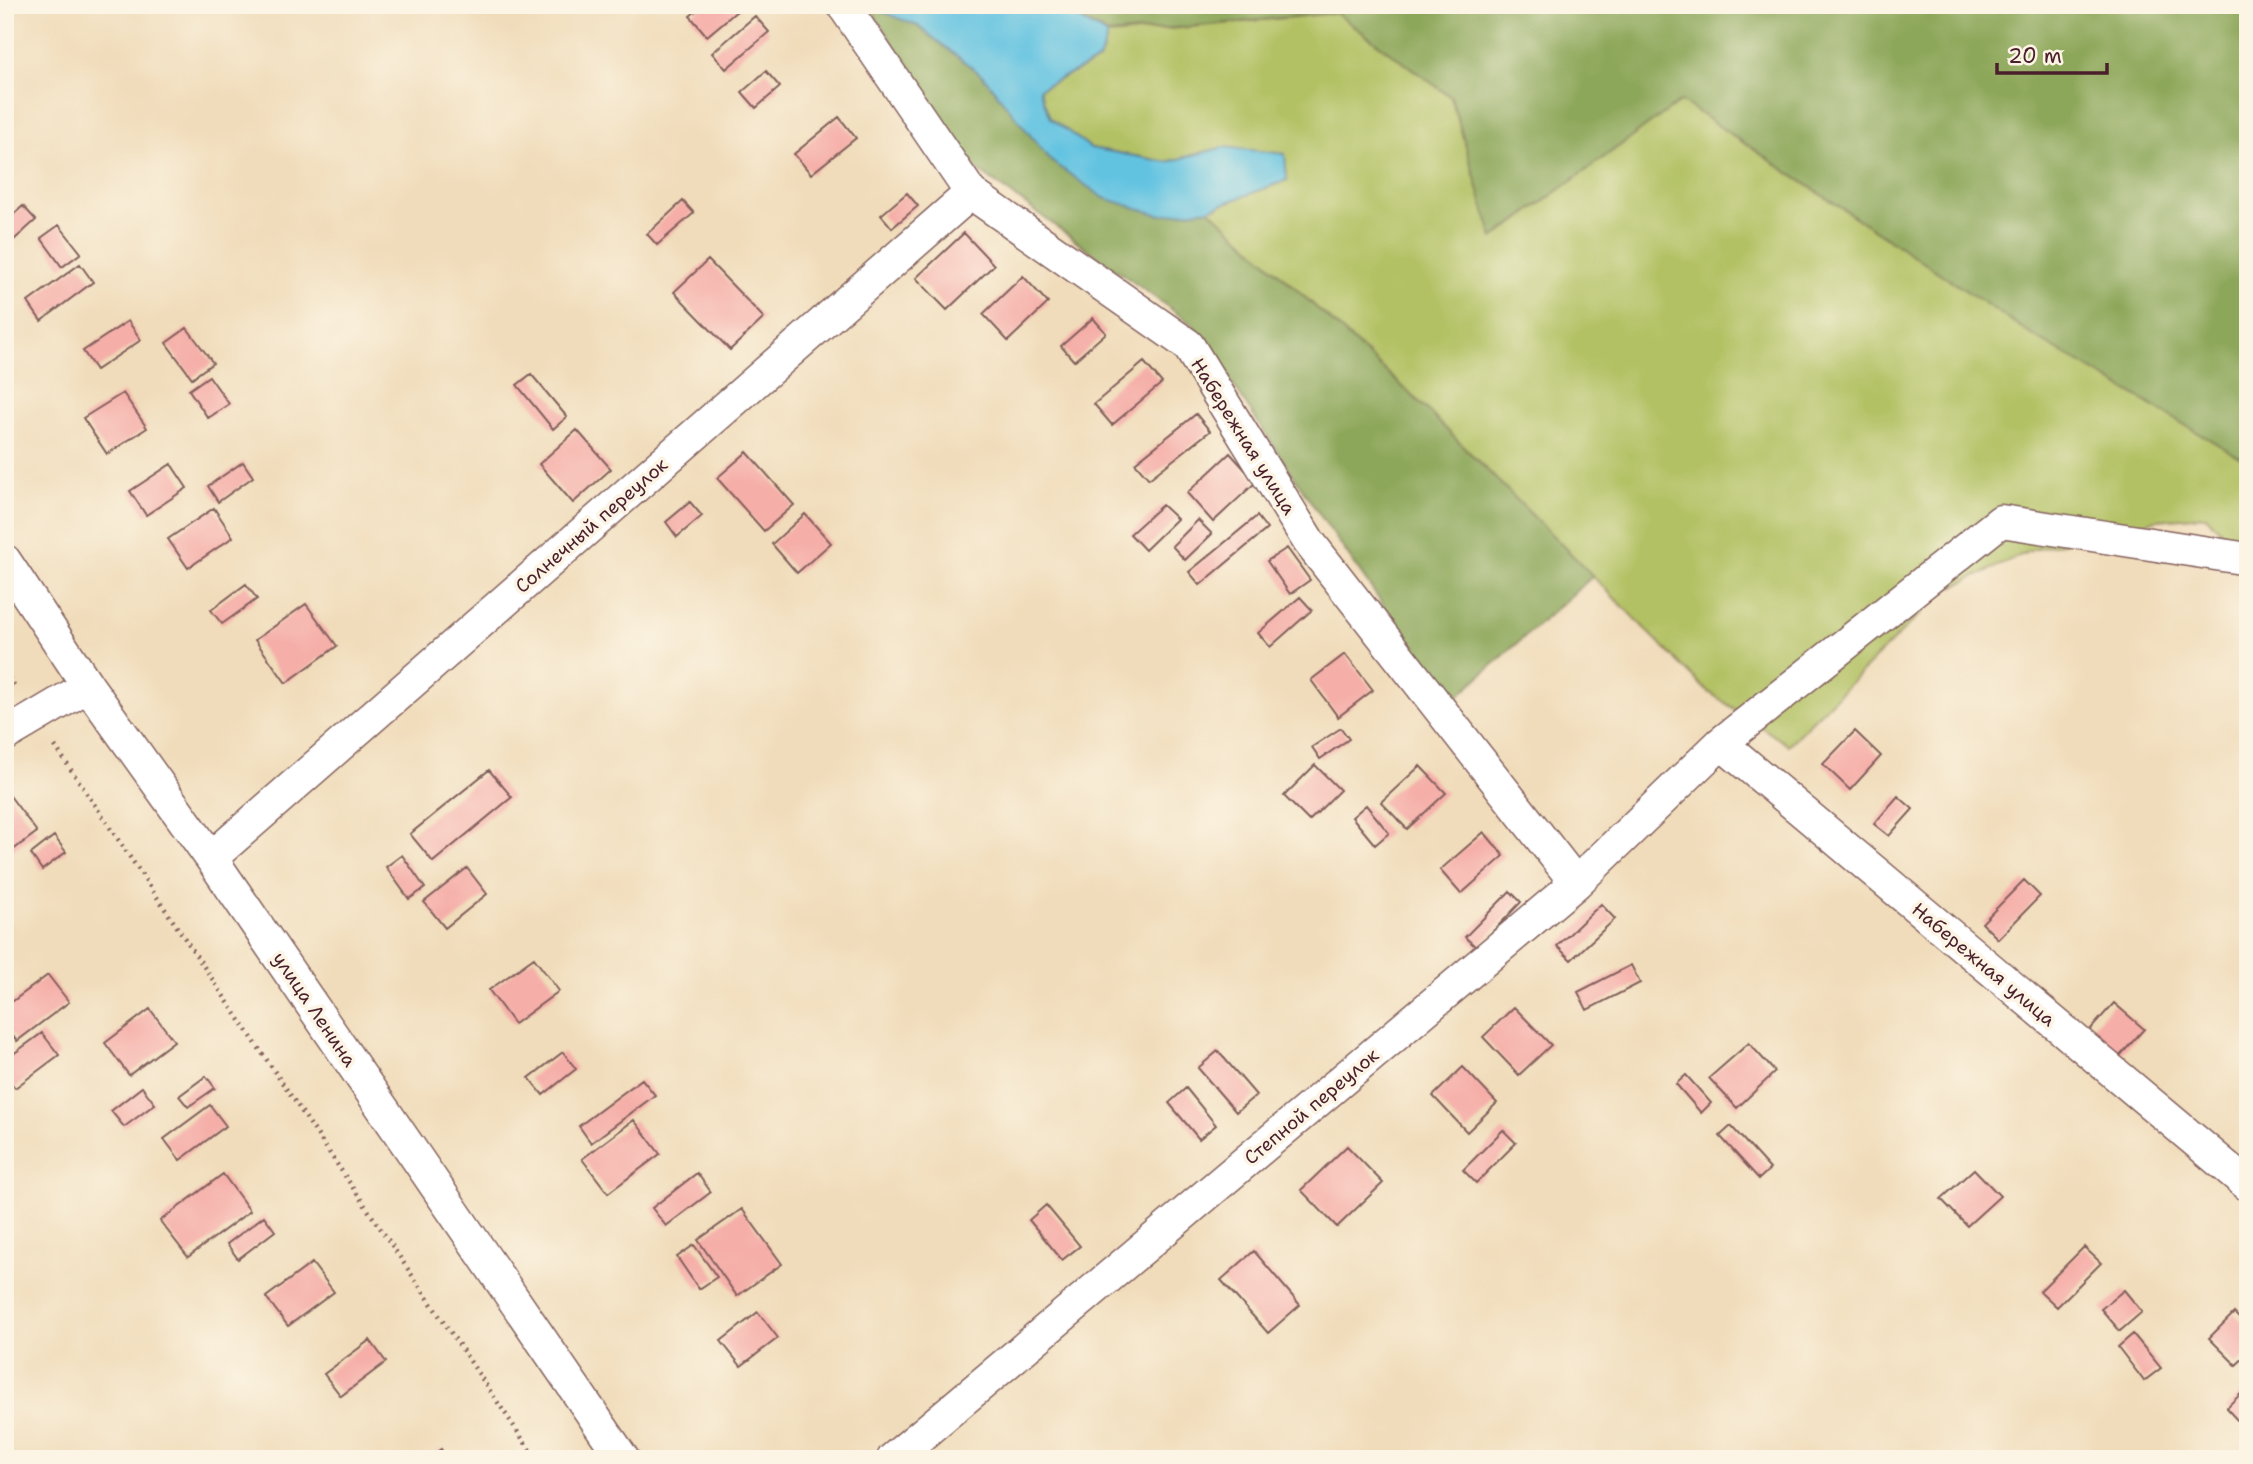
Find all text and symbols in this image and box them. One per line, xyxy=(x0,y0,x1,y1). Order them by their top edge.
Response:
scale bar xyxy=(1997,32,2108,76)
text: 20 m xyxy=(2008,42,2062,70)
street label: Набережная улица xyxy=(1185,353,1302,519)
street label: Солнечный переулок xyxy=(510,452,673,599)
street label: Набережная улица xyxy=(1907,897,2061,1032)
street label: улица Ленина xyxy=(267,947,362,1072)
street label: Степной переулок xyxy=(1239,1043,1384,1170)

